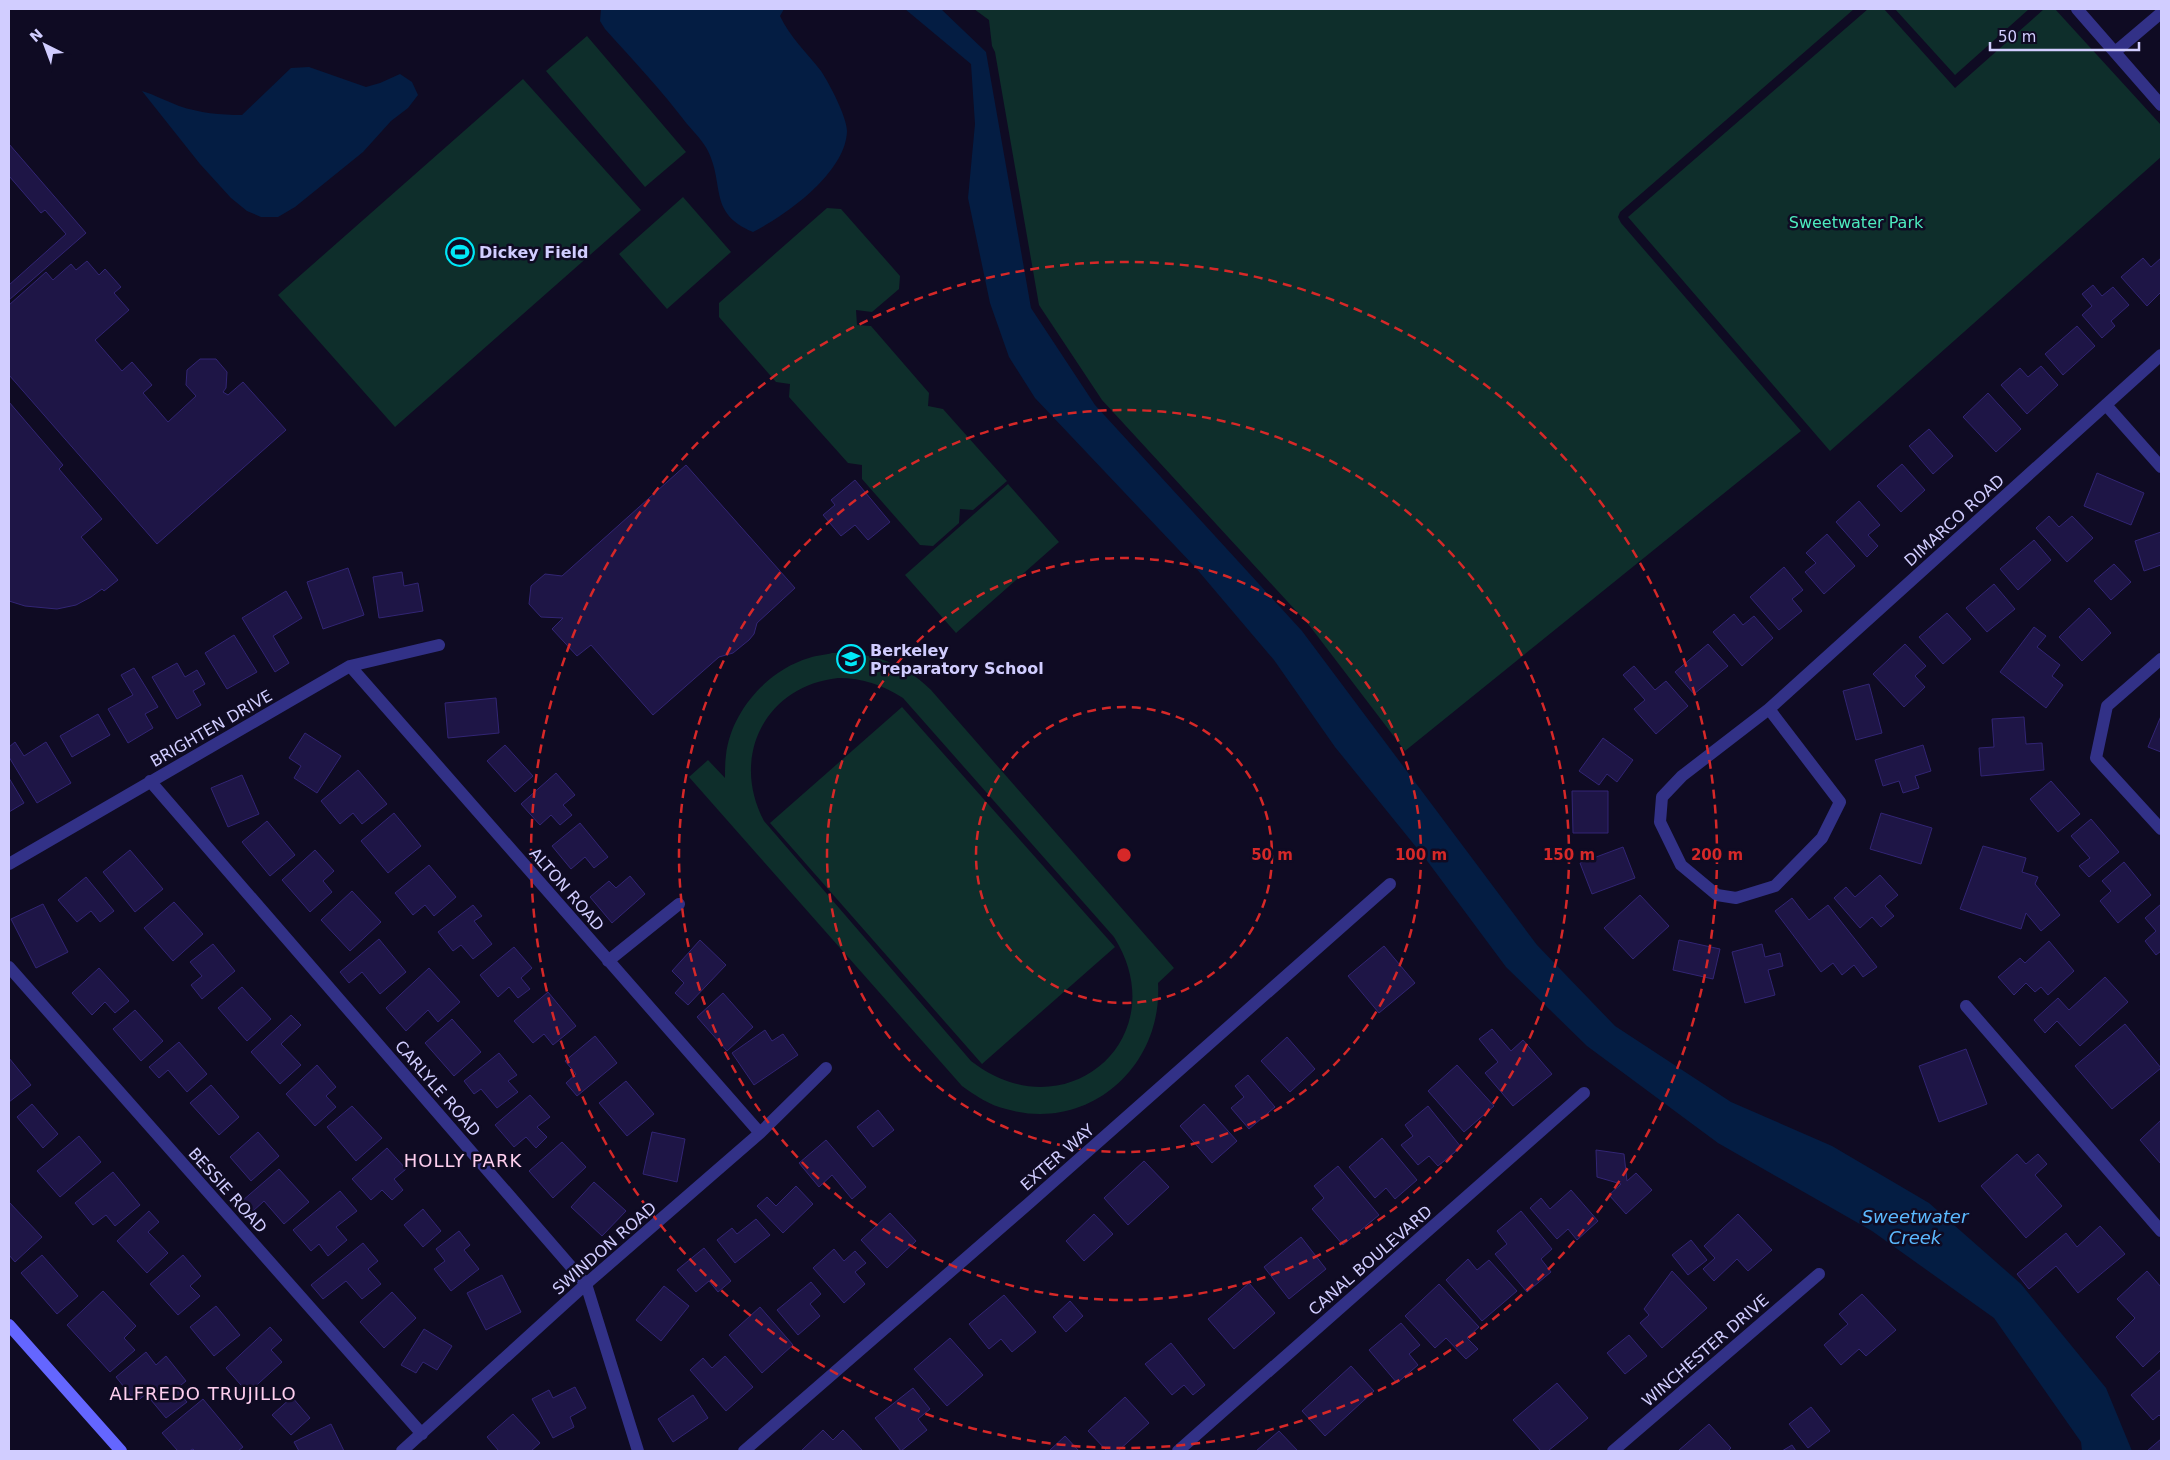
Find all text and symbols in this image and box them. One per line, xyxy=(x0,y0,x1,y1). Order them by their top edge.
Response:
north arrow xyxy=(20,20,70,70)
scale bar xyxy=(1990,20,2139,52)
text: N xyxy=(27,25,46,45)
text: 50 m xyxy=(1998,28,2036,46)
park label: Sweetwater Park xyxy=(1789,213,1924,232)
sports icon: Dickey Field xyxy=(445,237,475,267)
place label: Dickey Field xyxy=(479,243,589,262)
street label: DIMARCO ROAD xyxy=(1901,471,2008,570)
place label: Berkeley Preparatory School xyxy=(870,641,1044,678)
school or university icon: Berkeley Preparatory School xyxy=(836,644,866,674)
street label: BRIGHTEN DRIVE xyxy=(147,686,275,771)
street label: ALTON ROAD xyxy=(525,844,608,935)
centre of rings xyxy=(1115,846,1133,864)
text: 50 m xyxy=(1251,846,1293,864)
text: 100 m xyxy=(1395,846,1447,864)
text: 150 m xyxy=(1543,846,1595,864)
text: 200 m xyxy=(1691,846,1743,864)
street label: CARLYLE ROAD xyxy=(391,1037,484,1140)
street label: EXTER WAY xyxy=(1017,1120,1098,1194)
street label: BESSIE ROAD xyxy=(184,1144,271,1237)
district label: HOLLY PARK xyxy=(404,1150,522,1171)
street label: SWINDON ROAD xyxy=(549,1198,660,1299)
street label: CANAL BOULEVARD xyxy=(1305,1202,1436,1319)
water label: Sweetwater Creek xyxy=(1862,1206,1970,1248)
street label: WINCHESTER DRIVE xyxy=(1638,1290,1772,1410)
district label: ALFREDO TRUJILLO xyxy=(109,1383,297,1404)

